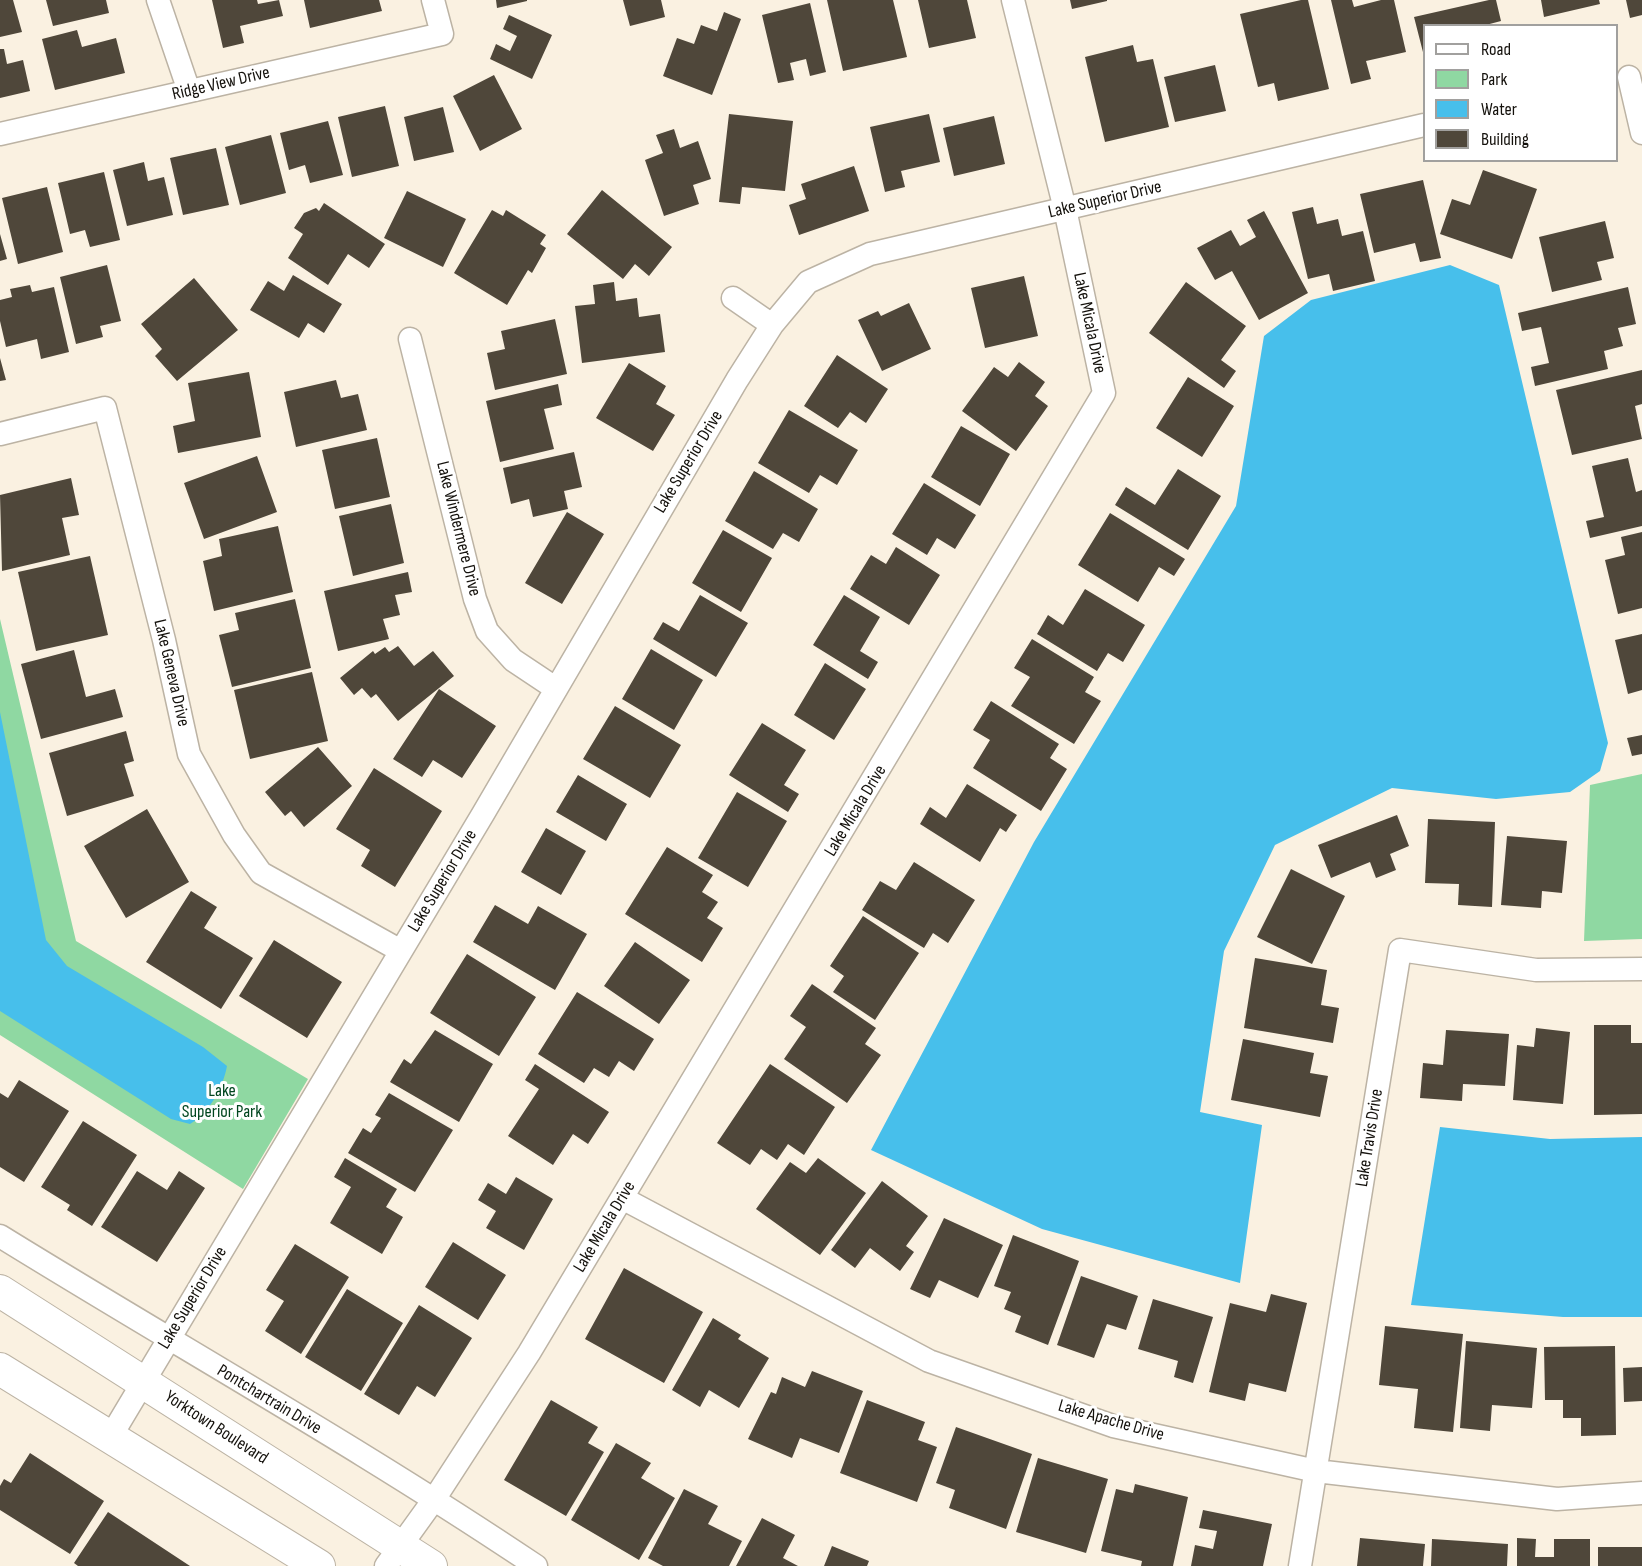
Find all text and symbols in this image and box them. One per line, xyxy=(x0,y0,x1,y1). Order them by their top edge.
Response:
legend xyxy=(1423,24,1618,162)
text: Road xyxy=(1481,39,1511,60)
street label: Ridge View Drive xyxy=(170,62,272,106)
text: Park xyxy=(1481,69,1507,90)
text: Water xyxy=(1481,99,1517,120)
text: Building xyxy=(1481,129,1529,150)
street label: Lake Superior Drive xyxy=(1046,176,1164,224)
street label: Lake Micala Drive xyxy=(1068,270,1110,376)
street label: Lake Superior Drive xyxy=(650,407,728,517)
street label: Lake Windermere Drive xyxy=(431,459,485,599)
street label: Lake Geneva Drive xyxy=(148,617,194,729)
street label: Lake Micala Drive xyxy=(820,761,892,861)
street label: Lake Superior Drive xyxy=(404,826,482,936)
park label: Lake Superior Park xyxy=(182,1080,262,1122)
street label: Lake Travis Drive xyxy=(1352,1087,1388,1189)
street label: Lake Micala Drive xyxy=(569,1177,641,1277)
street label: Lake Superior Drive xyxy=(154,1243,232,1353)
street label: Pontchartrain Drive xyxy=(213,1360,325,1440)
street label: Yorktown Boulevard xyxy=(160,1387,272,1469)
street label: Lake Apache Drive xyxy=(1056,1396,1166,1446)

